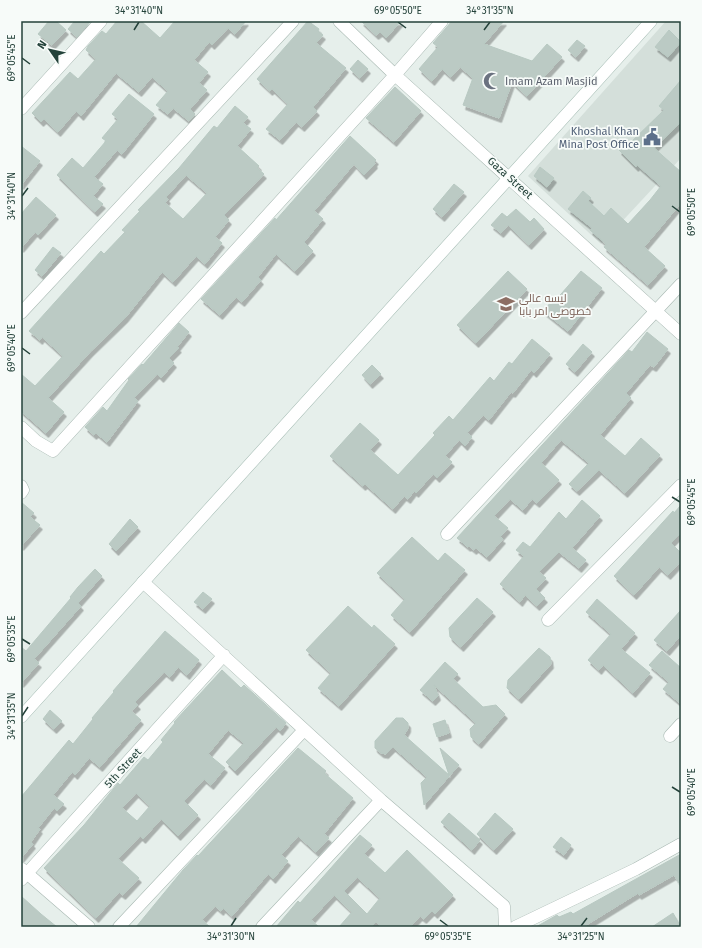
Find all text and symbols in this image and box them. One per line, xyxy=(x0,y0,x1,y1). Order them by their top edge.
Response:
text: 34°31'40"N xyxy=(115,5,163,17)
text: 69°05'50"E xyxy=(374,5,422,17)
text: 34°31'35"N xyxy=(466,5,514,17)
north arrow xyxy=(30,30,70,70)
text: 69°05'45"E xyxy=(6,34,18,82)
text: N xyxy=(35,38,50,51)
mosque icon: Imam Azam Masjid xyxy=(482,71,502,91)
place label: Imam Azam Masjid xyxy=(505,75,598,88)
place label: Khoshal Khan Mina Post Office xyxy=(559,125,639,151)
public building icon: Khoshal Khan Mina Post Office xyxy=(642,127,662,147)
street label: Gaza Street xyxy=(485,154,535,202)
text: 34°31'40"N xyxy=(6,172,18,220)
text: 69°05'50"E xyxy=(686,188,698,236)
place label: لیسه عالی خصوصی امر بابا xyxy=(519,292,591,318)
school or university icon: لیسه عالی خصوصی امر بابا xyxy=(496,294,516,314)
text: 69°05'40"E xyxy=(6,324,18,372)
text: 69°05'45"E xyxy=(686,478,698,526)
text: 69°05'35"E xyxy=(6,615,18,663)
text: 34°31'35"N xyxy=(6,692,18,740)
street label: 5th Street xyxy=(102,746,144,790)
text: 69°05'40"E xyxy=(686,768,698,816)
text: 34°31'30"N xyxy=(207,931,255,943)
text: 69°05'35"E xyxy=(424,931,472,943)
text: 34°31'25"N xyxy=(557,931,605,943)

